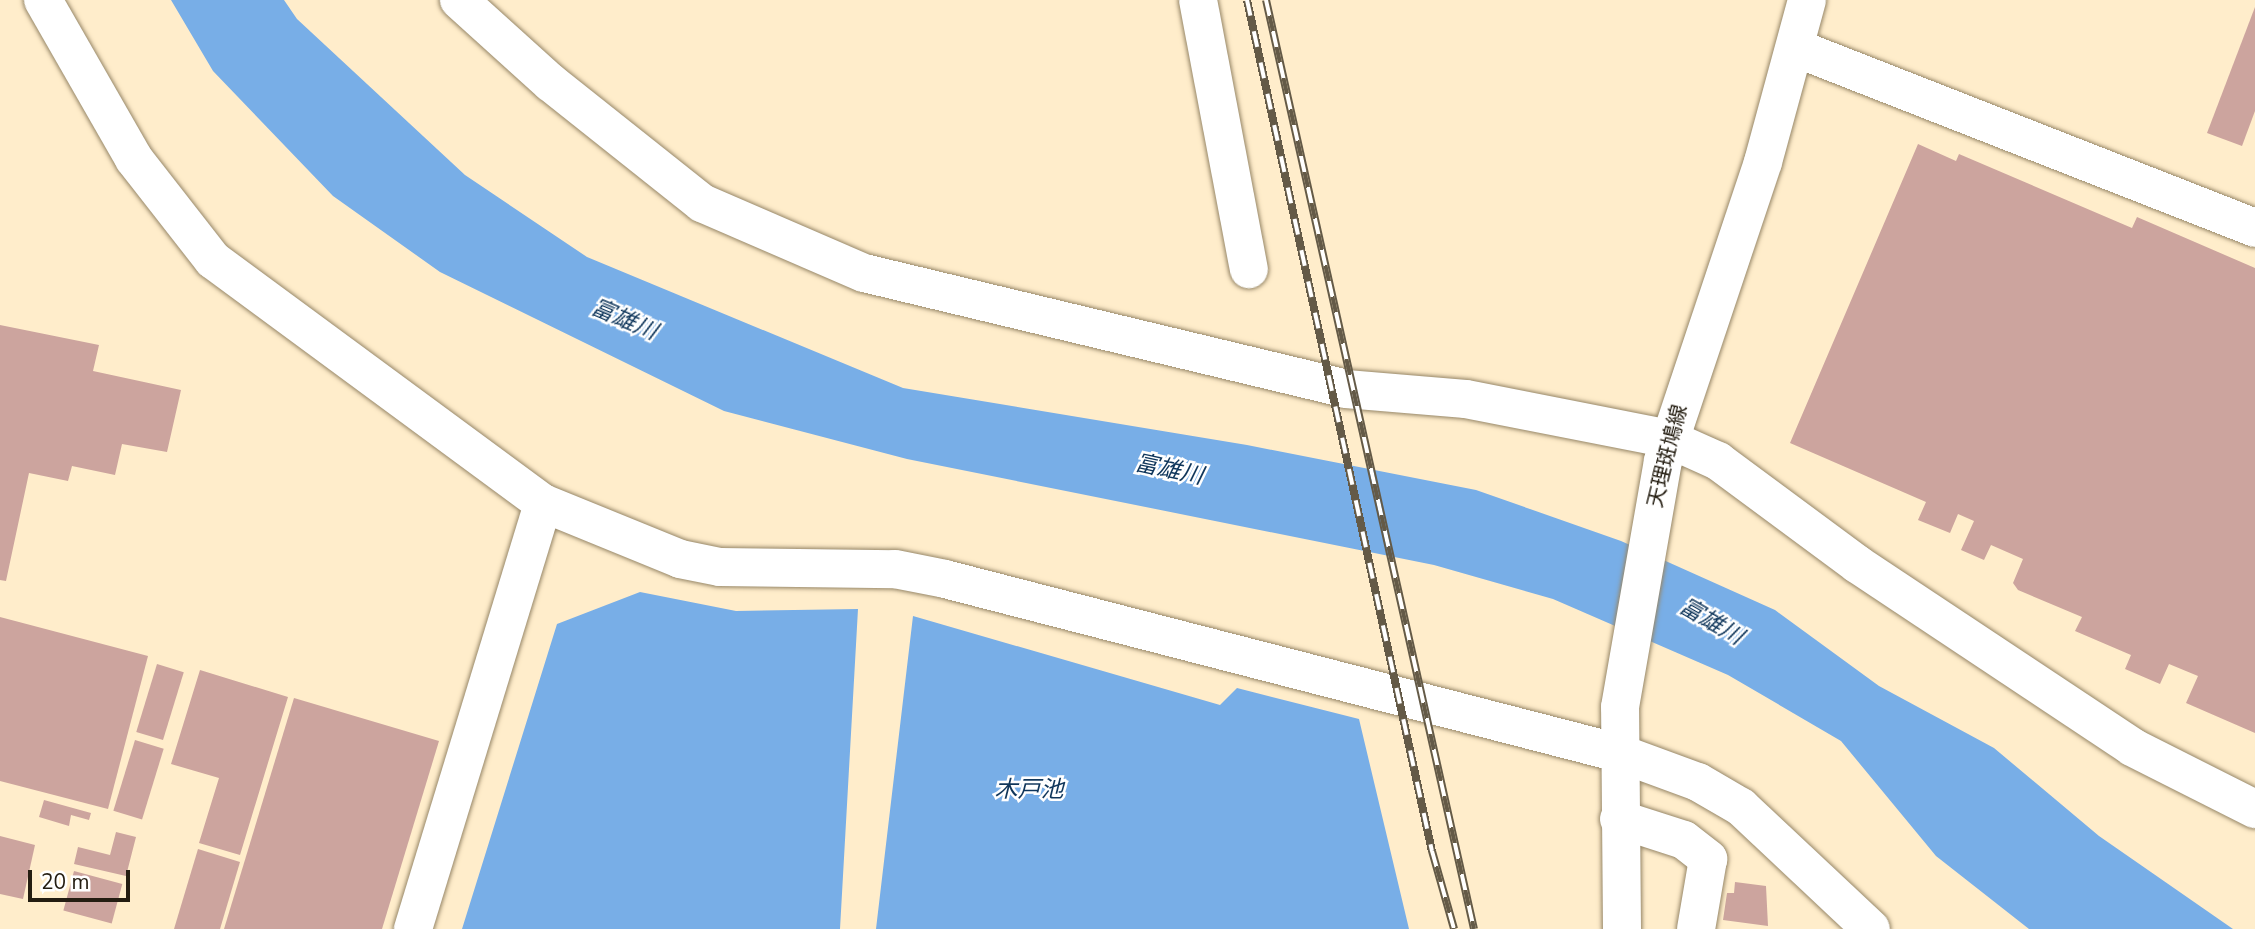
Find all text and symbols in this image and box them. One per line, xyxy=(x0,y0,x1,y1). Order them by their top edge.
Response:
water label: 富雄川 xyxy=(587,294,661,346)
street label: 天理斑鳩線 xyxy=(1642,402,1692,510)
water label: 富雄川 xyxy=(1132,449,1206,491)
water label: 富雄川 xyxy=(1674,593,1748,651)
water label: 木戸池 xyxy=(995,776,1063,804)
scale bar xyxy=(32,856,133,900)
text: 20 m xyxy=(41,868,90,896)

